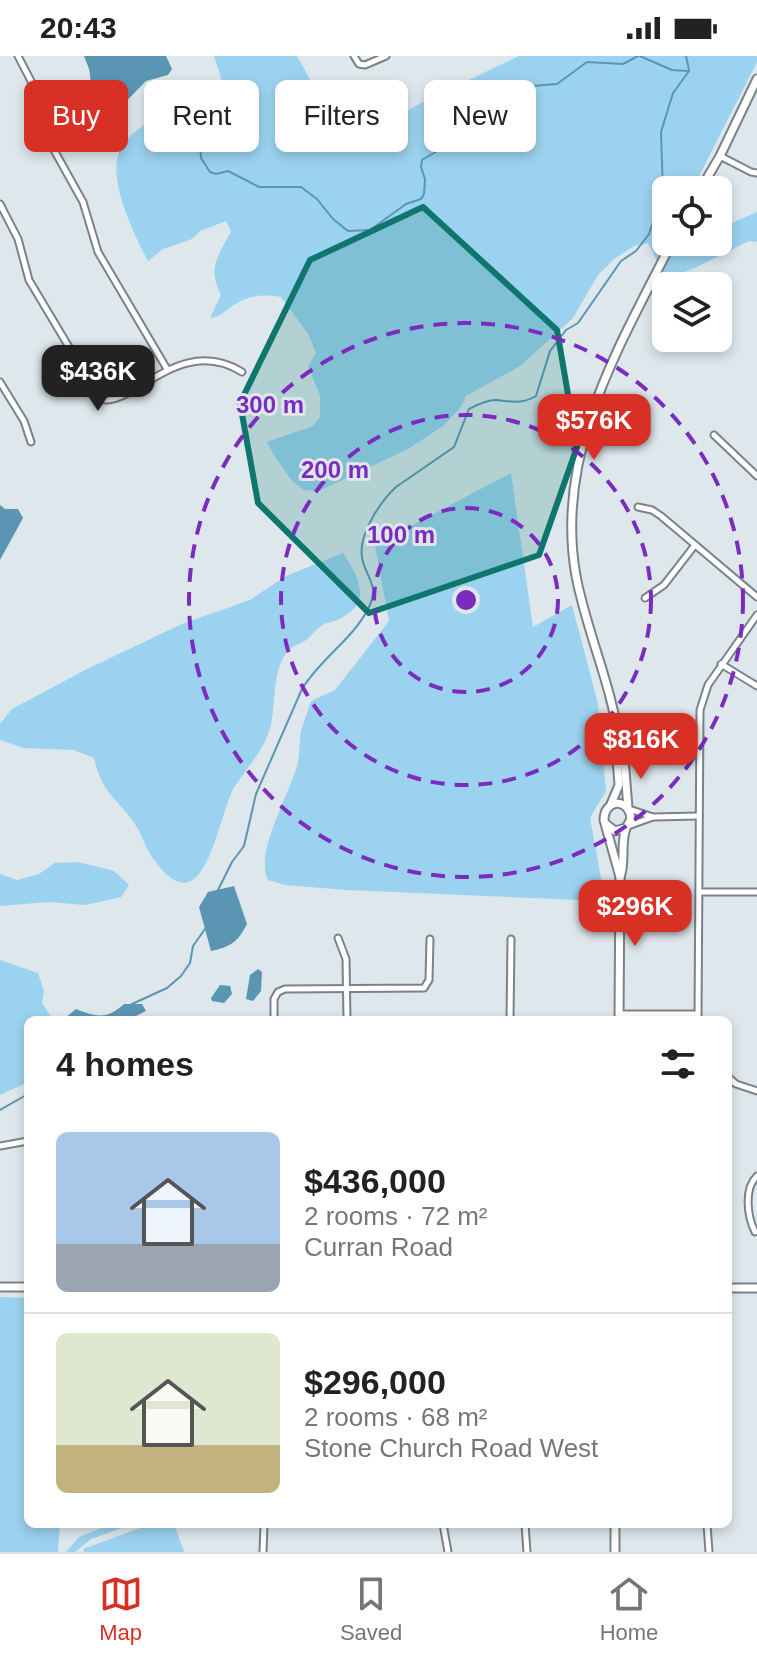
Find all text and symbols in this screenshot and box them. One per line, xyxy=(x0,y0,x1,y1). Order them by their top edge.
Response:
text: 20:43 xyxy=(40,11,117,44)
chip: Buy xyxy=(24,80,128,152)
chip: Rent xyxy=(144,80,259,152)
chip: Filters xyxy=(275,80,408,152)
chip: New xyxy=(424,80,536,152)
map controls xyxy=(652,176,732,352)
button: locate xyxy=(652,176,732,256)
button: layers xyxy=(652,272,732,352)
pin: $436K xyxy=(42,345,154,413)
text: $436K xyxy=(60,356,136,386)
text: 300 m xyxy=(236,391,304,418)
pin: $576K xyxy=(538,394,650,462)
text: $576K xyxy=(556,405,632,435)
text: 200 m xyxy=(301,456,369,483)
text: 100 m xyxy=(367,521,435,548)
centre of rings xyxy=(452,586,480,614)
pin: $816K xyxy=(585,713,697,781)
text: $816K xyxy=(603,724,679,754)
pin: $296K xyxy=(579,880,691,948)
text: $296K xyxy=(597,891,673,921)
icon: filters xyxy=(656,1042,700,1086)
text: 4 homes xyxy=(56,1045,194,1083)
text: $436,000 xyxy=(304,1162,446,1200)
icon: home xyxy=(120,1164,216,1260)
text: 2 rooms · 72 m² xyxy=(304,1201,488,1231)
text: Curran Road xyxy=(304,1232,453,1262)
text: $296,000 xyxy=(304,1363,446,1401)
icon: home xyxy=(120,1365,216,1461)
text: 2 rooms · 68 m² xyxy=(304,1402,488,1432)
text: Stone Church Road West xyxy=(304,1433,598,1463)
tab: Map xyxy=(99,1572,143,1646)
tab: Saved xyxy=(340,1572,402,1646)
tab: Home xyxy=(600,1572,658,1646)

